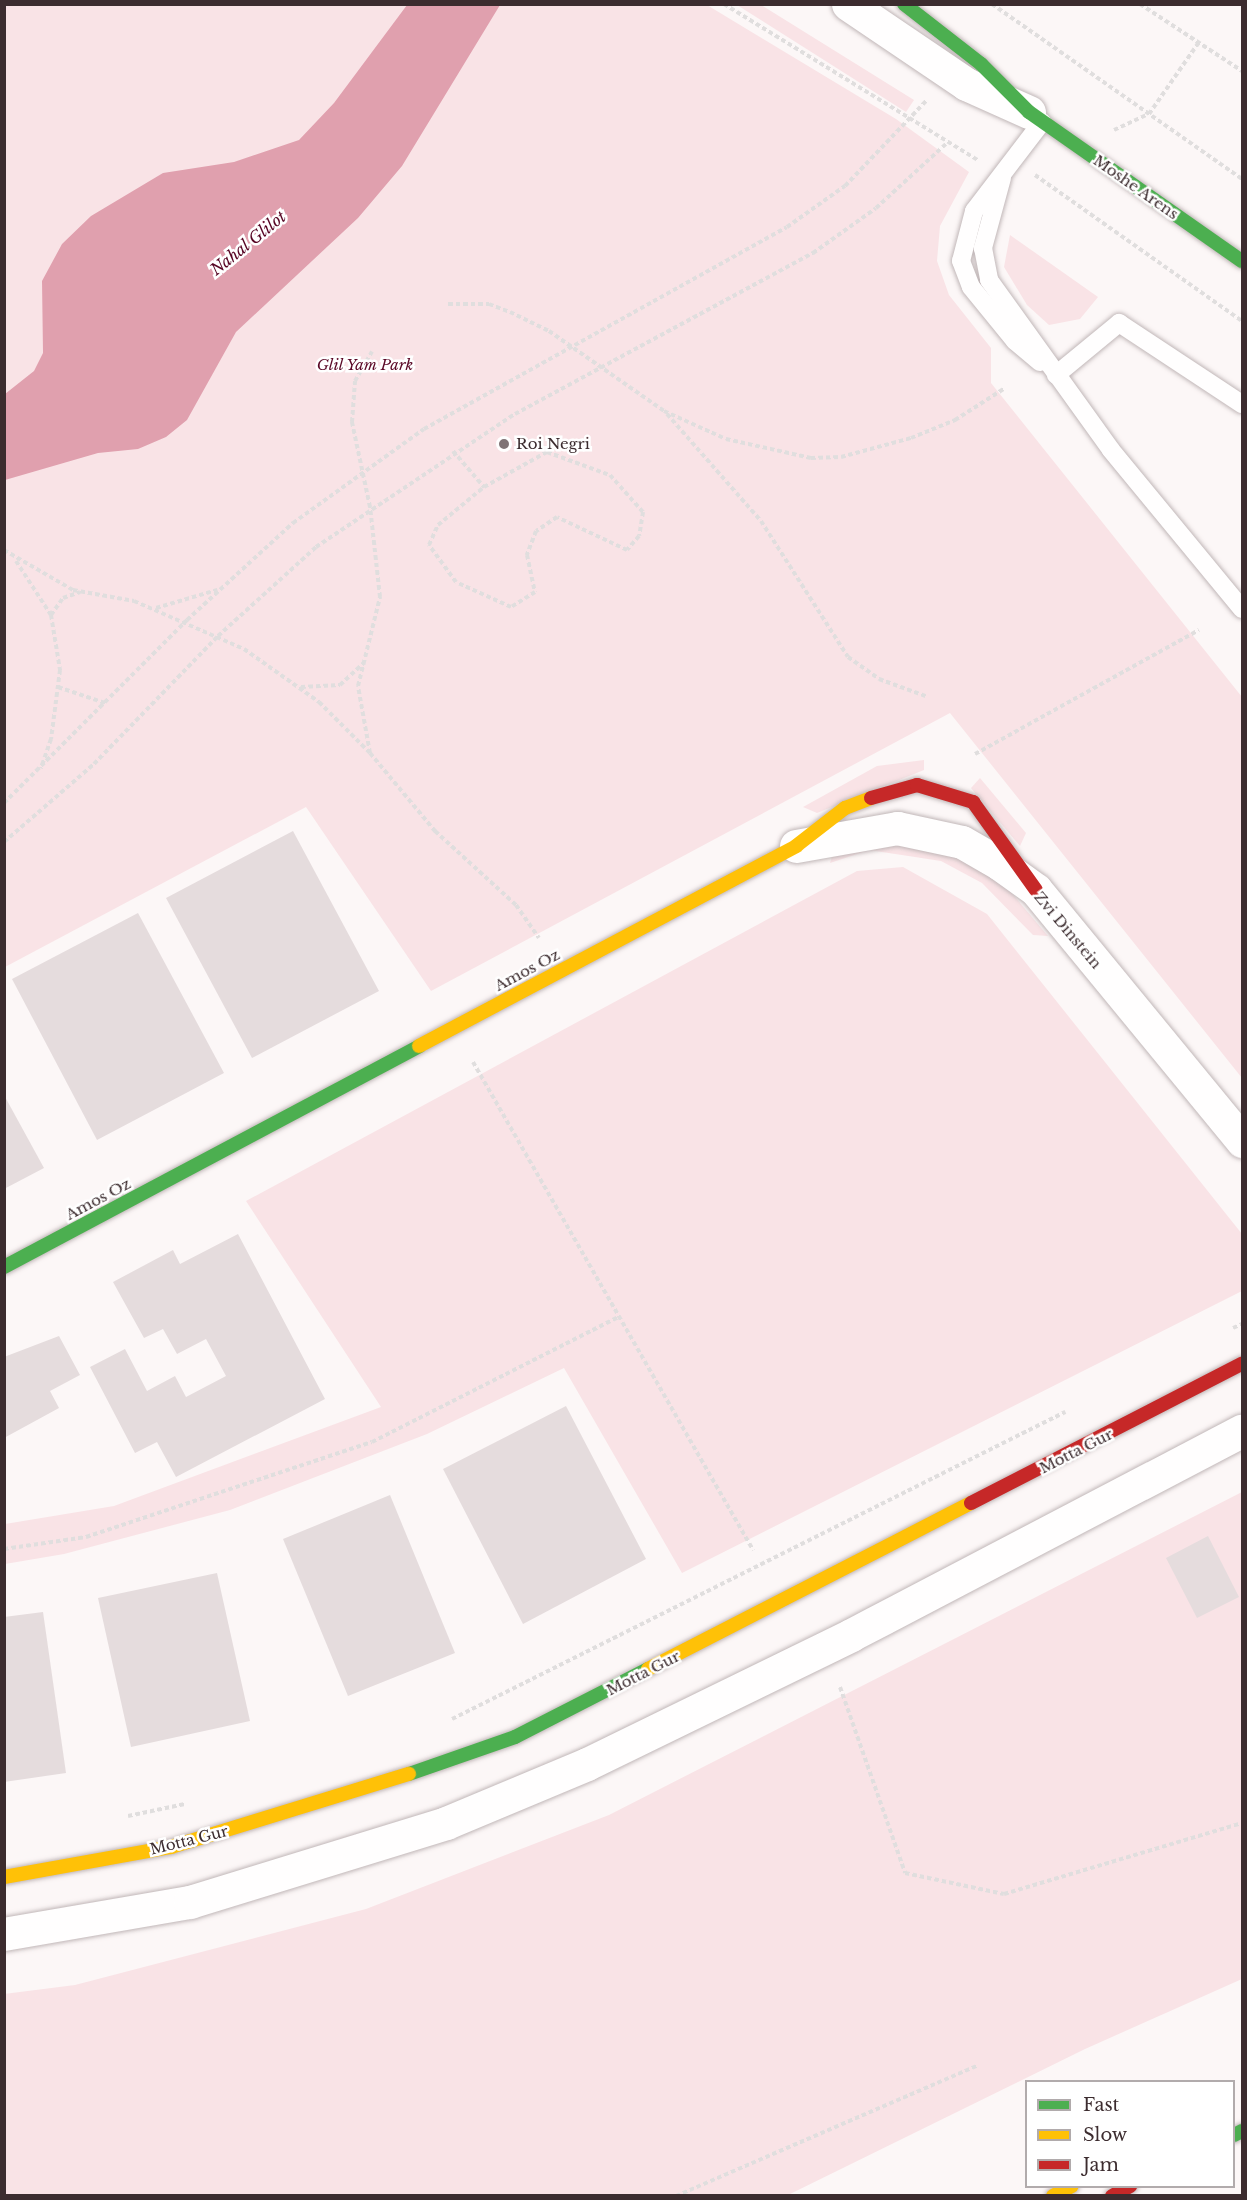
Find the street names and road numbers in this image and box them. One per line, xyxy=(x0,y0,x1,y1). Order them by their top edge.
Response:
street label: Moshe Arens xyxy=(1090,151,1182,223)
street label: Zvi Dinstein xyxy=(1031,888,1105,972)
street label: Amos Oz xyxy=(491,945,563,995)
street label: Amos Oz xyxy=(62,1174,134,1224)
street label: Motta Gur xyxy=(1036,1425,1116,1477)
street label: Motta Gur xyxy=(603,1647,683,1699)
street label: Motta Gur xyxy=(148,1822,230,1858)

